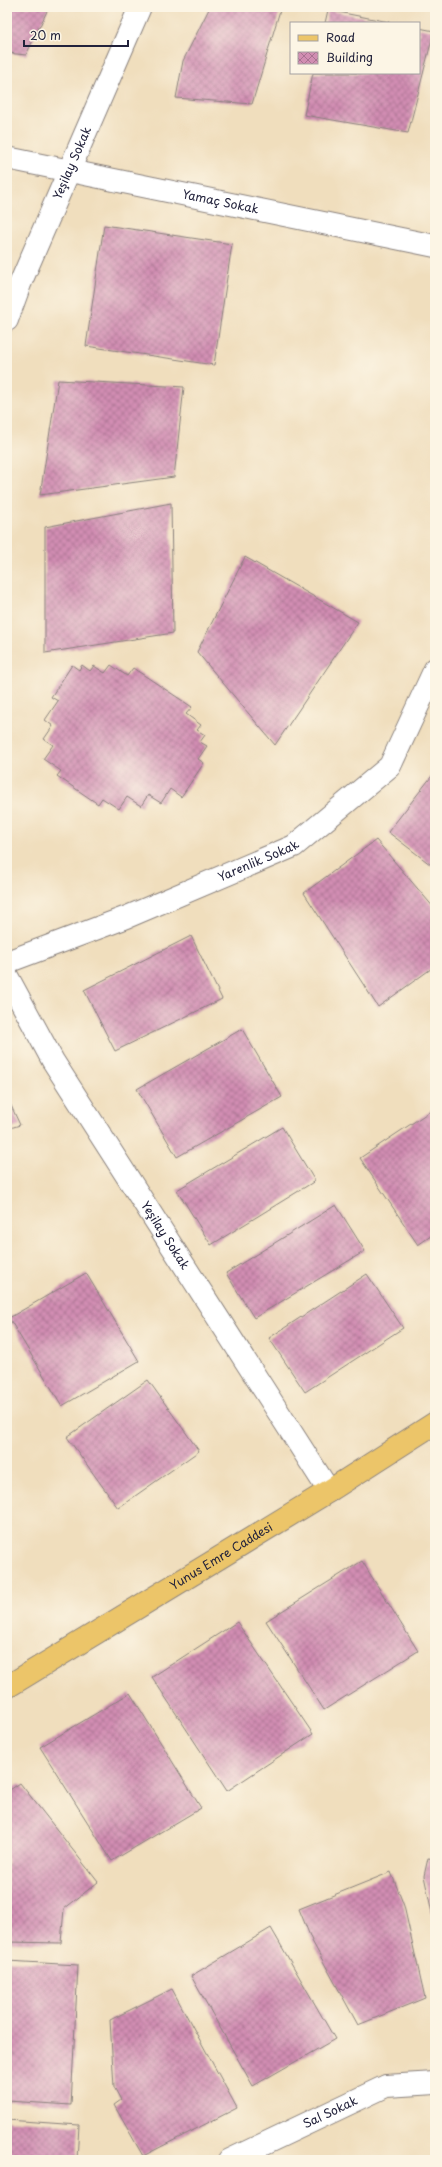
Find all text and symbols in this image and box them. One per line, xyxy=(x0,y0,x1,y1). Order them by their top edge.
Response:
scale bar xyxy=(24,22,128,48)
legend xyxy=(290,22,420,74)
text: 20 m xyxy=(30,26,61,44)
text: Road xyxy=(326,28,355,46)
text: Building xyxy=(326,48,373,66)
street label: Yeşilay Sokak xyxy=(48,123,95,202)
street label: Yamaç Sokak xyxy=(181,184,261,218)
street label: Yarenlik Sokak xyxy=(215,835,303,885)
street label: Yeşilay Sokak xyxy=(137,1197,195,1273)
street label: Yunus Emre Caddesi xyxy=(166,1517,276,1594)
street label: Sal Sokak xyxy=(300,2091,360,2132)

